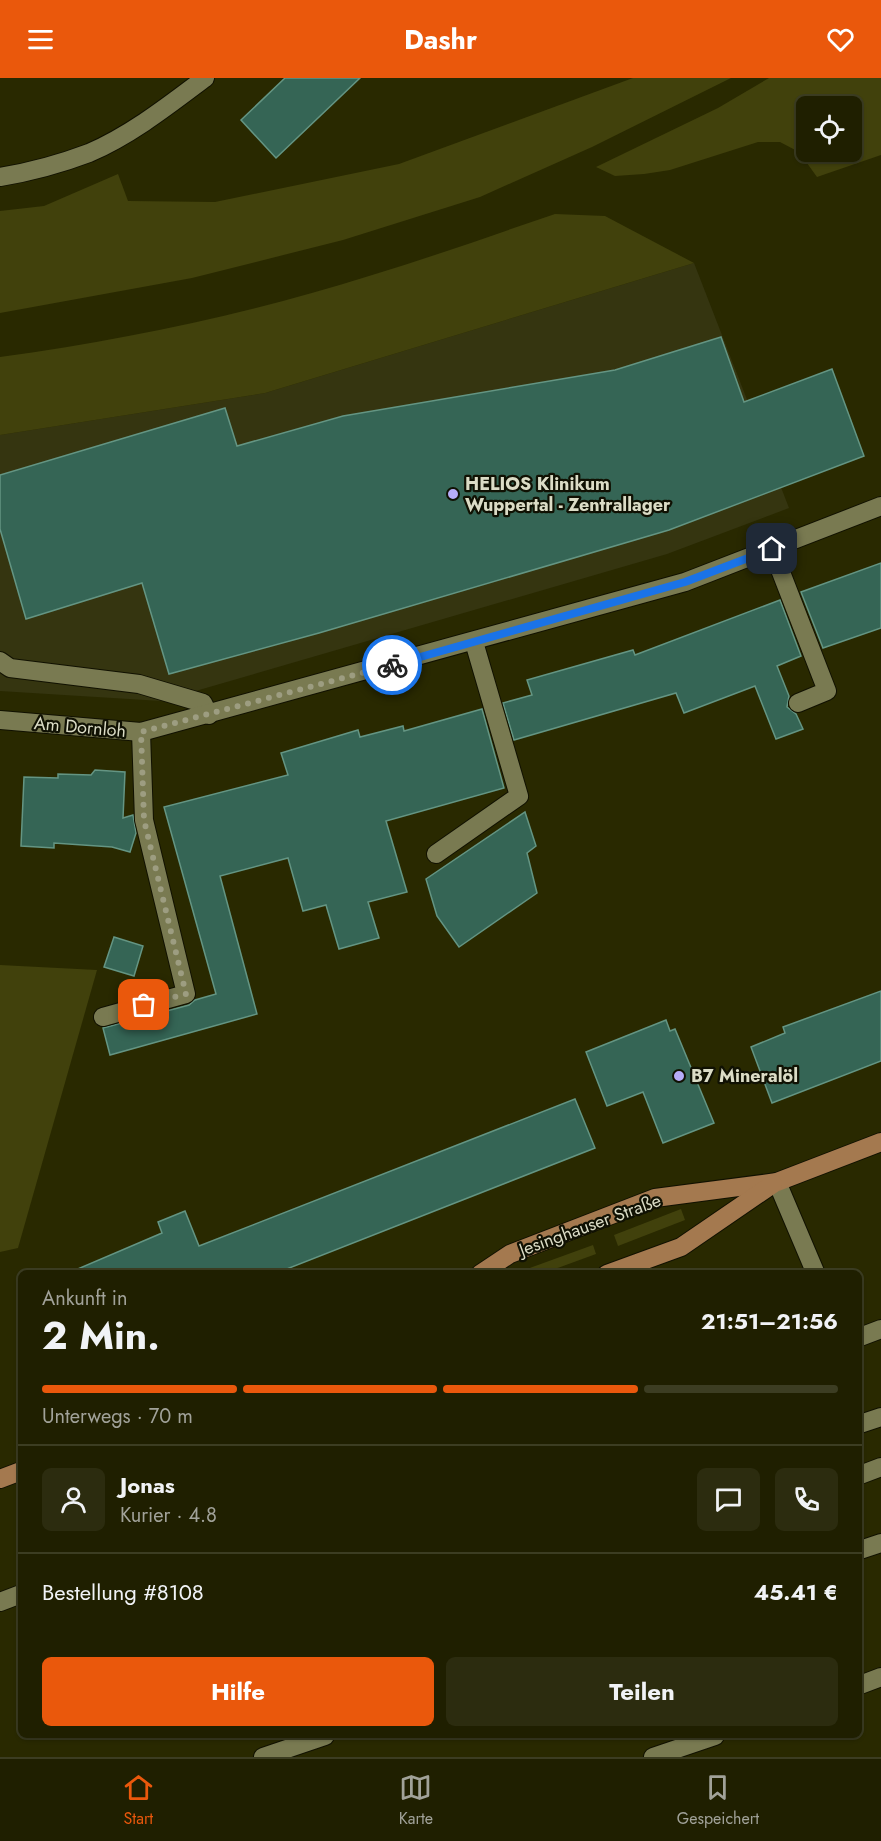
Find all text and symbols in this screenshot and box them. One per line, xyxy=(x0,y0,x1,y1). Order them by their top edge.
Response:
text: Dashr xyxy=(404,20,477,59)
icon: menu xyxy=(24,23,57,56)
icon: heart xyxy=(824,23,857,56)
map controls xyxy=(796,96,862,162)
button: locate xyxy=(796,96,862,162)
place label: HELIOS Klinikum Wuppertal - Zentrallager xyxy=(465,471,671,518)
marker: HELIOS Klinikum Wuppertal - Zentrallager xyxy=(446,487,460,501)
pin xyxy=(746,523,797,574)
icon: home xyxy=(755,532,788,565)
courier xyxy=(362,635,422,695)
icon: bike xyxy=(376,649,409,682)
street label: Am Dornloh xyxy=(33,710,127,744)
pin xyxy=(118,979,169,1030)
icon: bag xyxy=(127,988,160,1021)
place label: B7 Mineralöl xyxy=(691,1063,798,1089)
marker: B7 Mineralöl xyxy=(672,1069,686,1083)
street label: Jesinghauser Straße xyxy=(513,1187,665,1263)
text: Ankunft in xyxy=(42,1284,128,1313)
text: 21:51–21:56 xyxy=(701,1305,838,1337)
text: 2 Min. xyxy=(42,1307,160,1364)
text: Unterwegs · 70 m xyxy=(42,1402,193,1431)
button: person xyxy=(42,1468,105,1531)
button: chat xyxy=(697,1468,760,1531)
button: phone xyxy=(775,1468,838,1531)
text: Jonas xyxy=(120,1469,175,1501)
text: Kurier · 4.8 xyxy=(120,1501,217,1530)
text: Bestellung #8108 xyxy=(42,1576,204,1608)
text: 45.41 € xyxy=(754,1576,838,1608)
button: Hilfe xyxy=(42,1657,434,1726)
button: Teilen xyxy=(446,1657,838,1726)
tab: Start xyxy=(122,1771,155,1830)
tab: Karte xyxy=(399,1771,433,1830)
tab: Gespeichert xyxy=(677,1771,759,1830)

